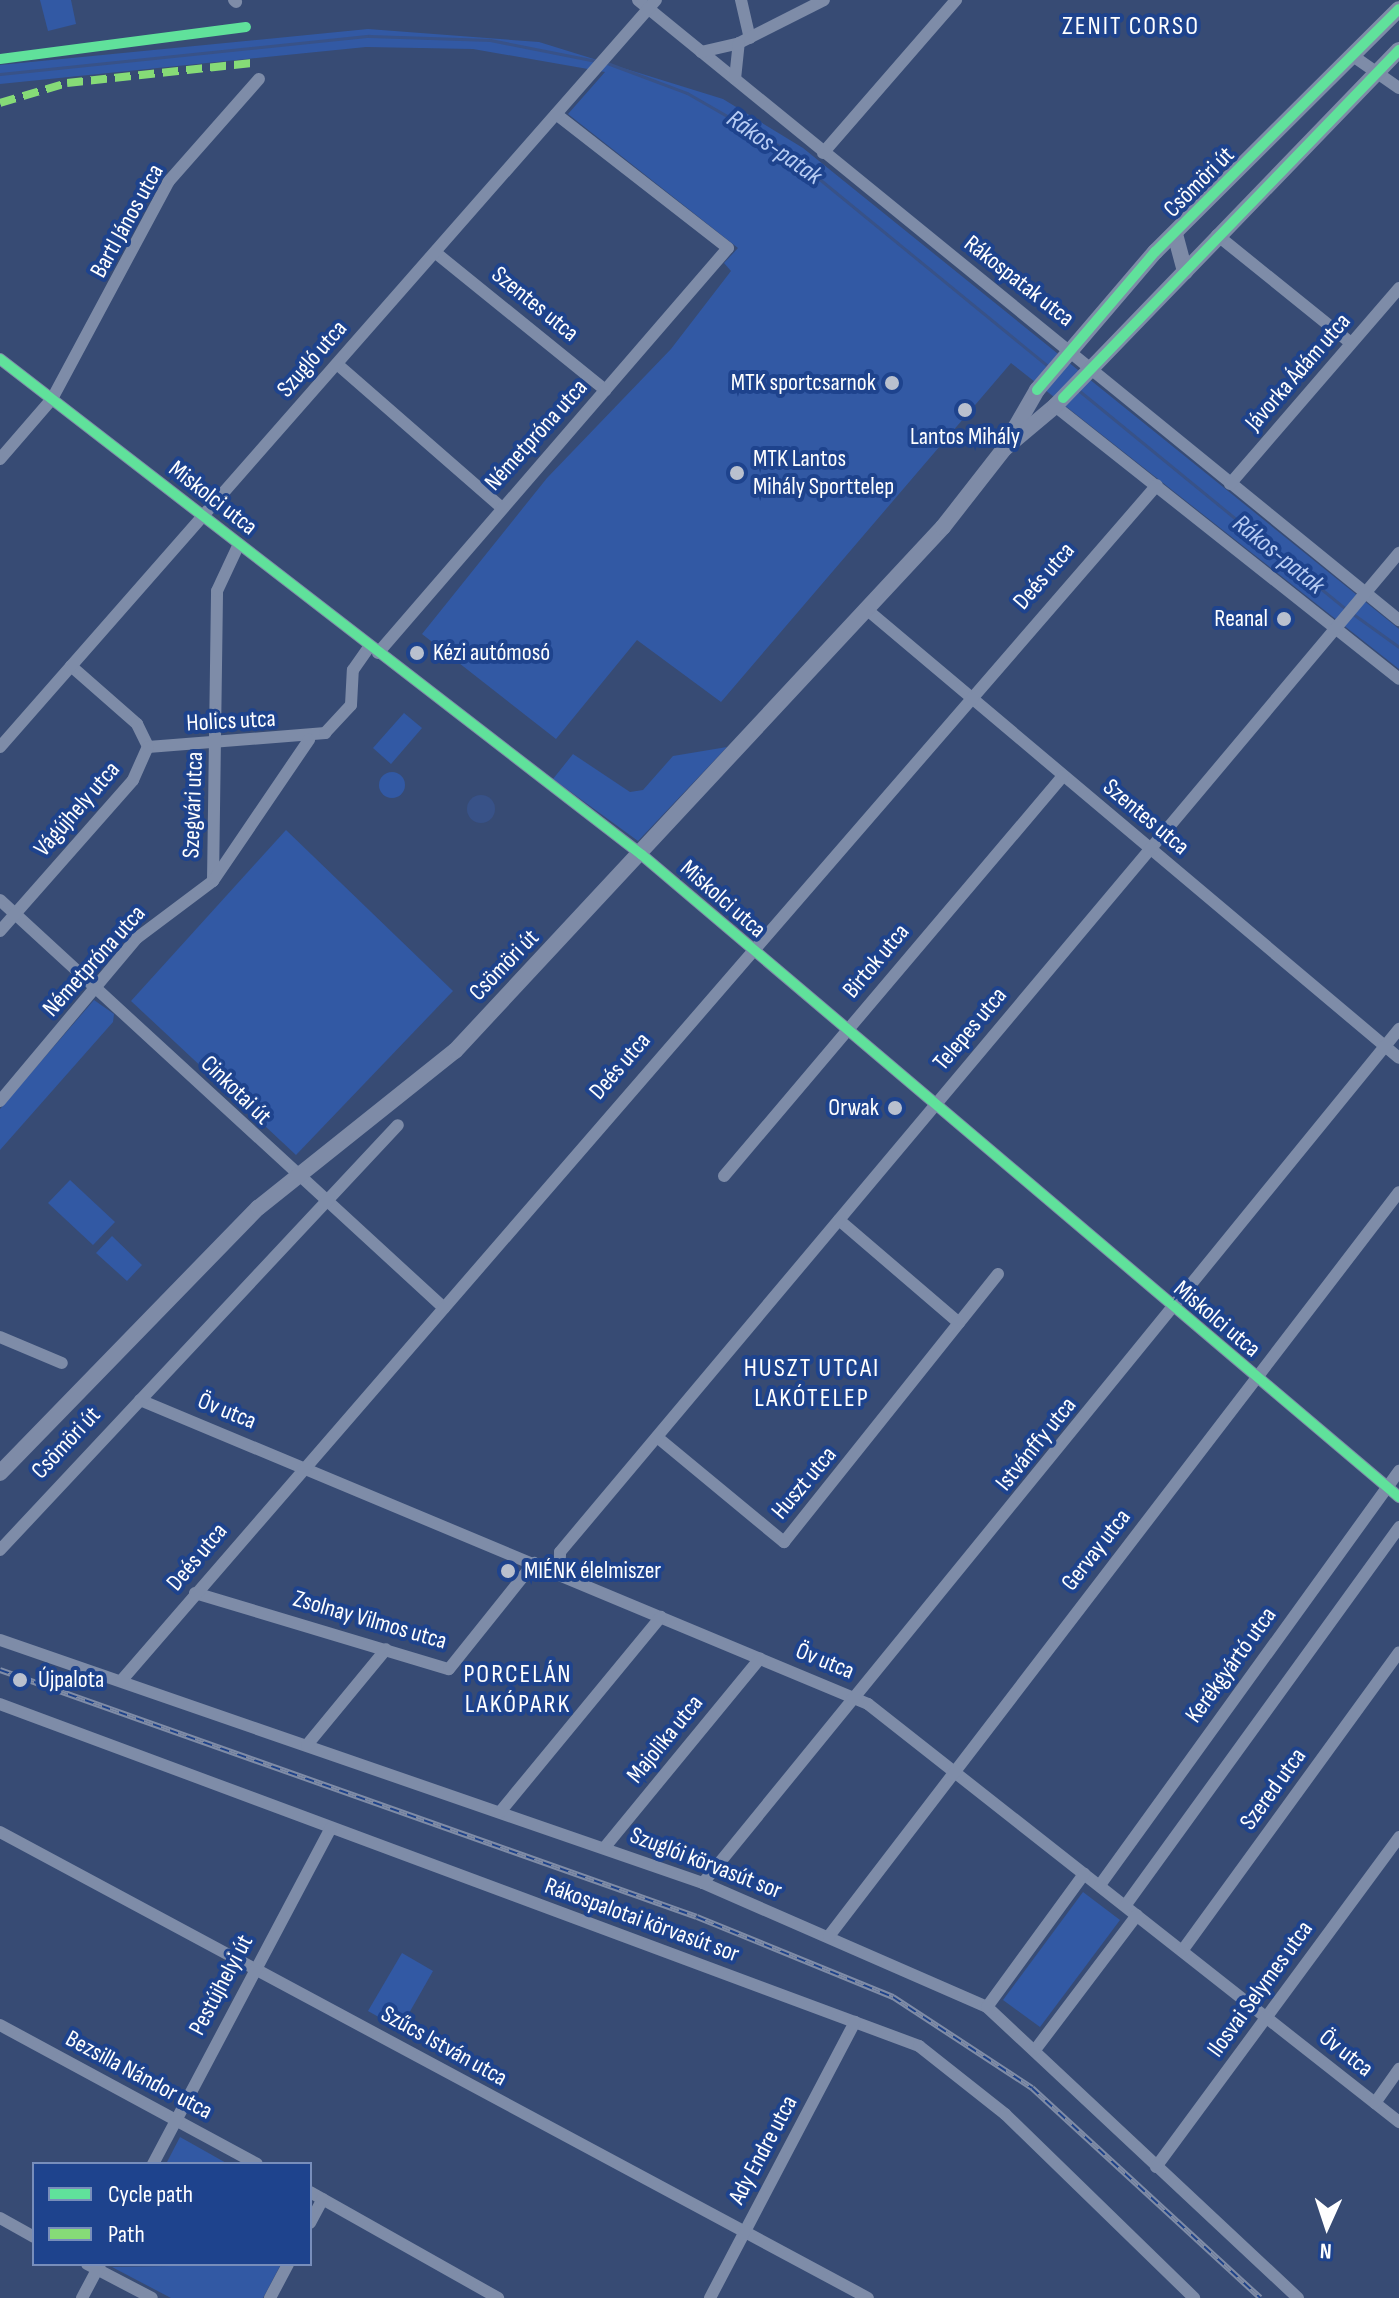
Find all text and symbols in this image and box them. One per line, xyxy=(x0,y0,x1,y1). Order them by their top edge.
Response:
district label: ZENIT CORSO xyxy=(1062,11,1200,43)
water label: Rákos-patak xyxy=(720,104,828,192)
street label: Csömöri út xyxy=(1158,141,1240,223)
street label: Bartl János utca xyxy=(84,159,170,283)
street label: Rákospatak utca xyxy=(958,229,1080,333)
street label: Szentes utca xyxy=(486,260,584,348)
street label: Jávorka Ádám utca xyxy=(1239,307,1357,437)
street label: Szugló utca xyxy=(271,315,353,403)
place label: MTK sportcsarnok xyxy=(731,369,876,397)
street label: Németpróna utca xyxy=(479,373,593,497)
marker: MTK sportcsarnok xyxy=(883,374,901,392)
marker: Lantos Mihály xyxy=(956,401,974,419)
place label: Lantos Mihály xyxy=(910,423,1020,451)
place label: MTK Lantos Mihály Sporttelep xyxy=(753,445,894,501)
street label: Miskolci utca xyxy=(163,455,263,541)
marker: MTK Lantos Mihály Sporttelep xyxy=(728,464,746,482)
water label: Rákos-patak xyxy=(1226,509,1330,601)
street label: Deés utca xyxy=(1007,537,1081,615)
place label: Reanal xyxy=(1214,605,1268,633)
marker: Reanal xyxy=(1275,610,1293,628)
place label: Kézi autómosó xyxy=(433,639,550,667)
marker: Kézi autómosó xyxy=(408,644,426,662)
street label: Holics utca xyxy=(186,704,276,738)
street label: Szegvári utca xyxy=(177,751,209,859)
street label: Vágújhely utca xyxy=(28,756,126,862)
street label: Szentes utca xyxy=(1097,773,1195,861)
street label: Miskolci utca xyxy=(674,854,772,944)
street label: Németpróna utca xyxy=(37,899,151,1023)
street label: Birtok utca xyxy=(837,918,915,1004)
street label: Csömöri út xyxy=(463,923,545,1007)
street label: Telepes utca xyxy=(927,982,1013,1076)
street label: Deés utca xyxy=(583,1027,657,1105)
street label: Cinkotai út xyxy=(195,1049,277,1131)
place label: Orwak xyxy=(828,1094,879,1122)
marker: Orwak xyxy=(886,1099,904,1117)
street label: Miskolci utca xyxy=(1168,1275,1266,1363)
district label: HUSZT UTCAI LAKÓTELEP xyxy=(744,1353,880,1414)
street label: Öv utca xyxy=(194,1386,260,1436)
street label: Istvánffy utca xyxy=(990,1391,1082,1497)
street label: Csömöri út xyxy=(25,1401,107,1485)
street label: Huszt utca xyxy=(765,1441,843,1525)
street label: Gervay utca xyxy=(1055,1503,1137,1597)
street label: Deés utca xyxy=(161,1517,233,1597)
place label: MIÉNK élelmiszer xyxy=(524,1557,661,1585)
marker: MIÉNK élelmiszer xyxy=(499,1562,517,1580)
street label: Zsolnay Vilmos utca xyxy=(290,1584,450,1656)
street label: Kerékgyártó utca xyxy=(1179,1602,1283,1728)
street label: Öv utca xyxy=(792,1636,858,1686)
district label: PORCELÁN LAKÓPARK xyxy=(463,1659,573,1720)
place label: Újpalota xyxy=(38,1666,104,1694)
marker: Újpalota xyxy=(9,1669,31,1691)
street label: Majolika utca xyxy=(621,1689,709,1789)
street label: Szered utca xyxy=(1234,1743,1312,1835)
street label: Szuglói körvasút sor xyxy=(626,1821,786,1905)
street label: Rákospalotai körvasút sor xyxy=(541,1871,743,1969)
street label: Ilosvai Selymes utca xyxy=(1201,1915,1319,2063)
street label: Pestújhelyi út xyxy=(183,1930,259,2040)
street label: Szűcs István utca xyxy=(376,2000,512,2092)
street label: Öv utca xyxy=(1313,2023,1379,2083)
street label: Bezsilla Nándor utca xyxy=(61,2024,217,2126)
street label: Ady Endre utca xyxy=(722,2091,804,2209)
legend xyxy=(32,2162,312,2266)
text: Cycle path xyxy=(108,2180,193,2209)
north arrow xyxy=(1287,2186,1367,2266)
text: Path xyxy=(108,2220,145,2249)
text: N xyxy=(1319,2237,1332,2264)

